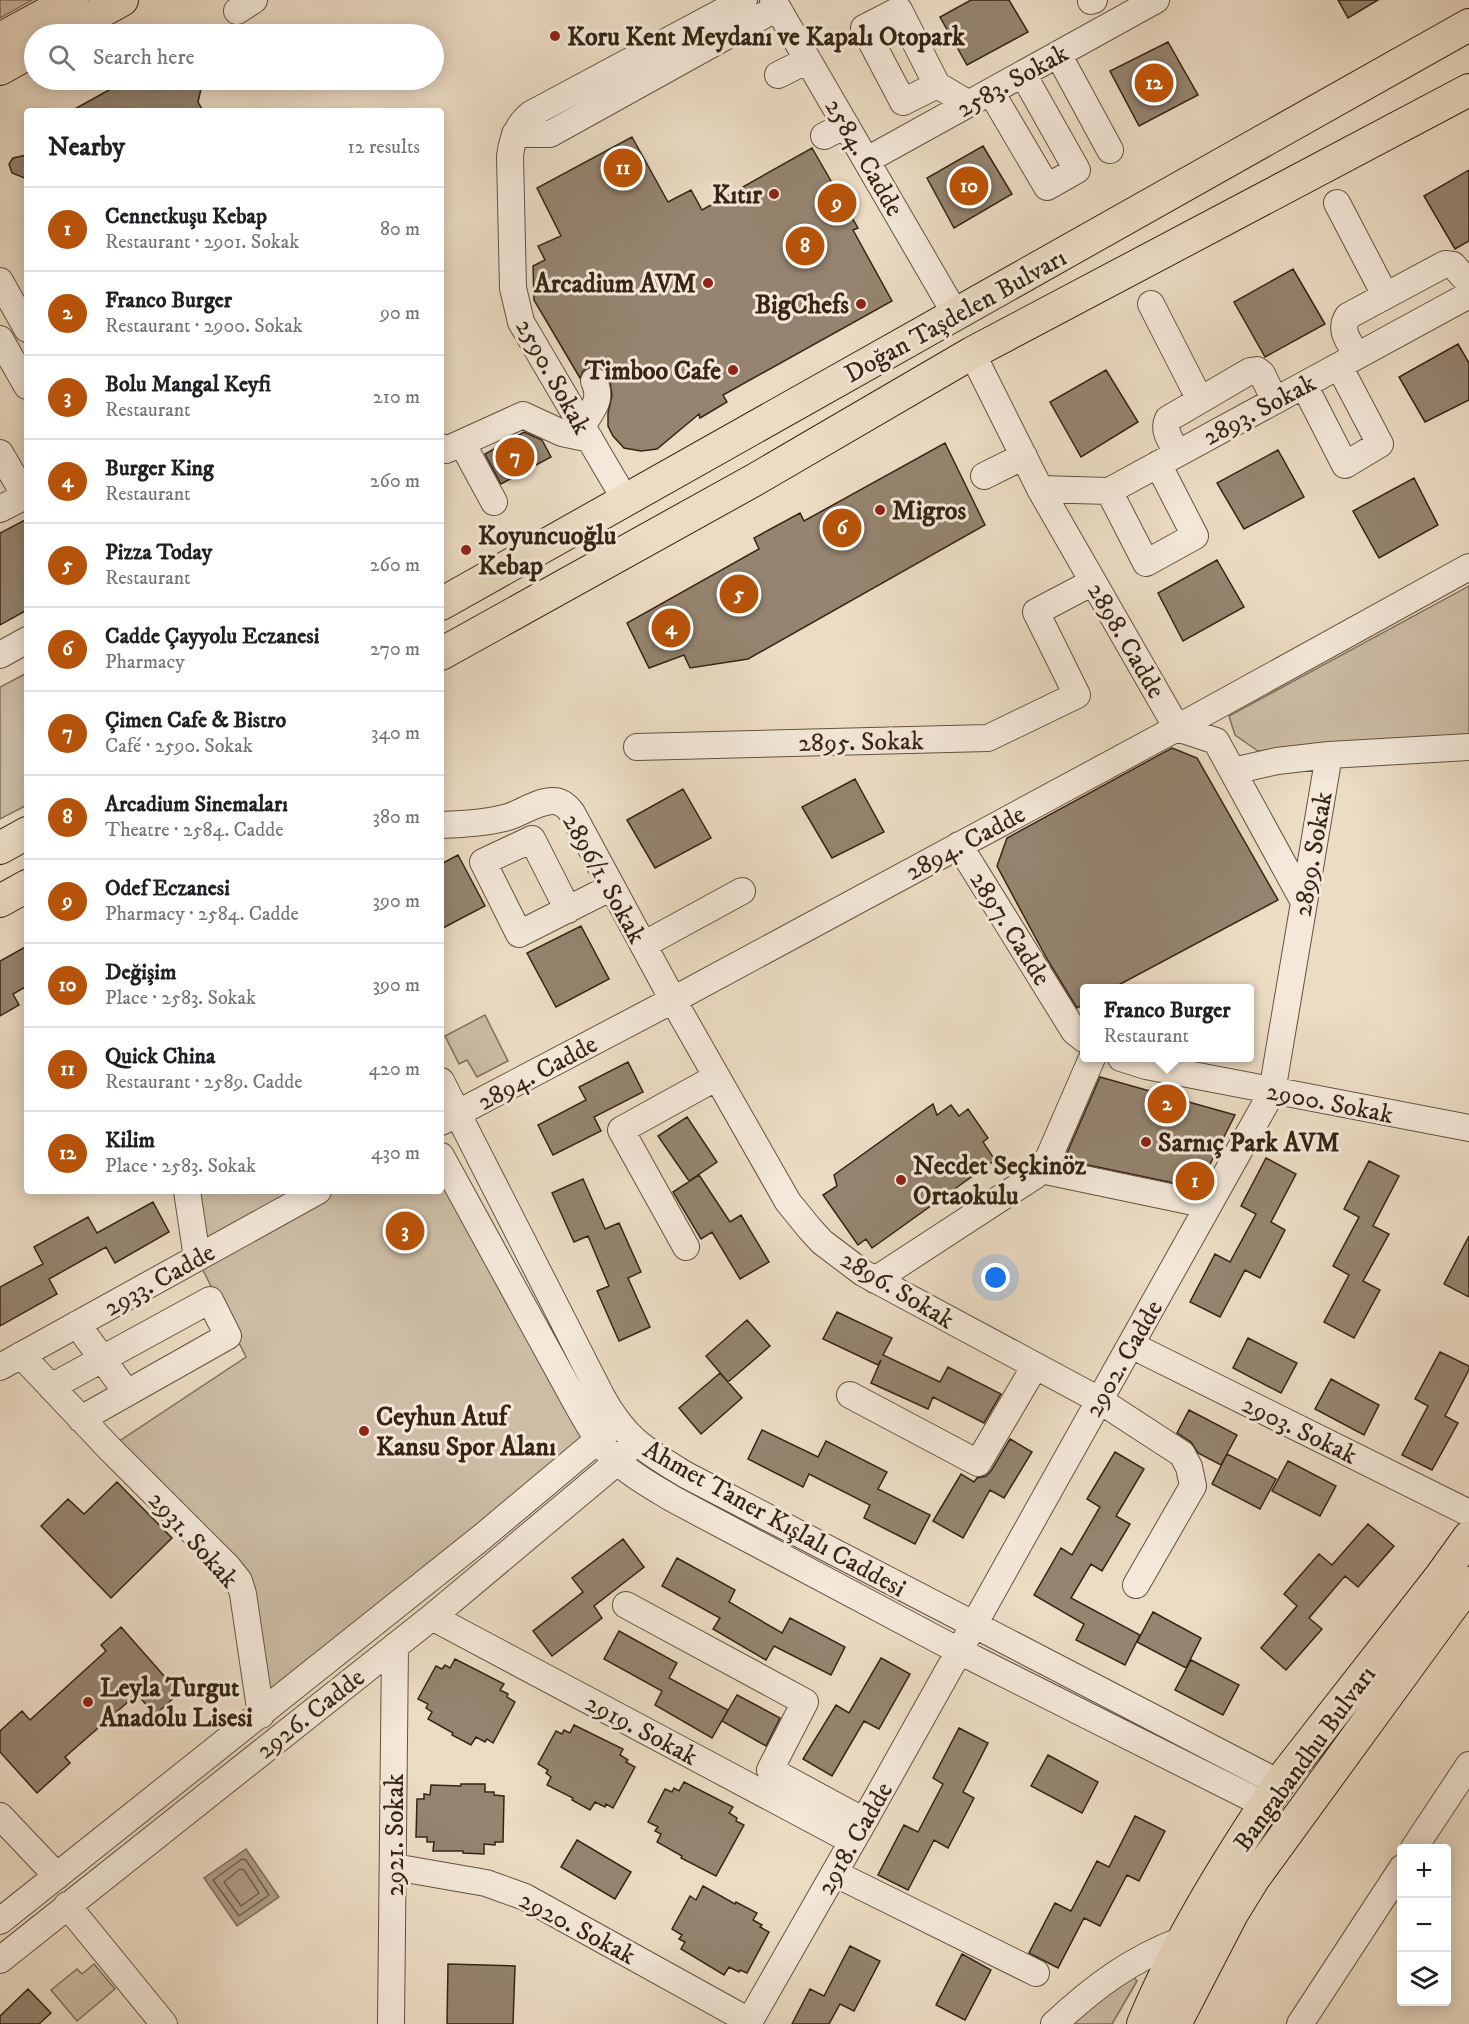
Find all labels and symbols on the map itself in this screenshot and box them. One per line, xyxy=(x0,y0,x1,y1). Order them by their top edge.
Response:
place label: Koru Kent Meydanı ve Kapalı Otopark xyxy=(567,21,966,54)
marker: Koru Kent Meydanı ve Kapalı Otopark xyxy=(548,29,562,43)
street label: 2583. Sokak xyxy=(951,37,1075,126)
pin: 12 xyxy=(1134,60,1174,106)
street label: 2584. Cadde xyxy=(817,93,911,223)
pin: 11 xyxy=(604,146,642,190)
pin: 10 xyxy=(950,164,988,208)
place label: Kıtır xyxy=(712,179,762,212)
pin: 9 xyxy=(818,180,856,226)
marker: Kıtır xyxy=(767,187,781,201)
pin: 8 xyxy=(786,224,824,268)
street label: Doğan Taşdelen Bulvarı xyxy=(839,242,1073,391)
place label: Arcadium AVM xyxy=(533,268,696,301)
marker: Arcadium AVM xyxy=(701,276,715,290)
place label: BigChefs xyxy=(755,289,849,322)
marker: BigChefs xyxy=(854,297,868,311)
street label: 2590. Sokak xyxy=(507,313,598,440)
place label: Timboo Cafe xyxy=(584,355,721,388)
marker: Timboo Cafe xyxy=(726,363,740,377)
street label: 2893. Sokak xyxy=(1198,367,1322,454)
pin: 7 xyxy=(496,434,534,480)
place label: Migros xyxy=(892,495,966,528)
marker: Migros xyxy=(873,503,887,517)
pin: 6 xyxy=(822,506,862,550)
place label: Koyuncuoğlu Kebap xyxy=(478,520,617,583)
marker: Koyuncuoğlu Kebap xyxy=(459,543,473,557)
pin: 5 xyxy=(720,572,758,616)
street label: 2898. Cadde xyxy=(1079,577,1172,705)
pin: 4 xyxy=(652,606,690,650)
street label: 2895. Sokak xyxy=(798,725,924,760)
street label: 2899. Sokak xyxy=(1286,789,1341,919)
street label: 2894. Cadde xyxy=(900,798,1031,889)
street label: 2896/1. Sokak xyxy=(554,808,653,950)
street label: 2897. Cadde xyxy=(962,865,1058,992)
street label: 2894. Cadde xyxy=(472,1028,603,1119)
street label: 2900. Sokak xyxy=(1264,1075,1396,1132)
pin: 2 xyxy=(1148,1082,1186,1126)
place label: Sarnıç Park AVM xyxy=(1158,1127,1340,1160)
marker: Sarnıç Park AVM xyxy=(1139,1135,1153,1149)
place label: Necdet Seçkinöz Ortaokulu xyxy=(913,1150,1087,1213)
pin: 1 xyxy=(1176,1158,1214,1204)
marker: Necdet Seçkinöz Ortaokulu xyxy=(894,1173,908,1187)
pin: 3 xyxy=(386,1208,424,1254)
street label: 2933. Cadde xyxy=(98,1236,221,1324)
street label: 2896. Sokak xyxy=(834,1243,960,1337)
your location xyxy=(981,1263,1010,1292)
street label: 2902. Cadde xyxy=(1078,1294,1171,1423)
street label: 2903. Sokak xyxy=(1236,1388,1362,1472)
place label: Ceyhun Atuf Kansu Spor Alanı xyxy=(376,1401,556,1464)
marker: Ceyhun Atuf Kansu Spor Alanı xyxy=(357,1424,371,1438)
street label: Ahmet Taner Kışlalı Caddesi xyxy=(637,1433,911,1605)
street label: 2931. Sokak xyxy=(141,1484,245,1596)
street label: Bangabandhu Bulvarı xyxy=(1227,1660,1384,1858)
street label: 2926. Cadde xyxy=(250,1662,372,1767)
place label: Leyla Turgut Anadolu Lisesi xyxy=(99,1672,253,1735)
street label: 2919. Sokak xyxy=(579,1687,703,1774)
marker: Leyla Turgut Anadolu Lisesi xyxy=(81,1695,95,1709)
street label: 2921. Sokak xyxy=(379,1773,412,1896)
street label: 2918. Cadde xyxy=(810,1776,901,1901)
street label: 2920. Sokak xyxy=(513,1884,641,1973)

